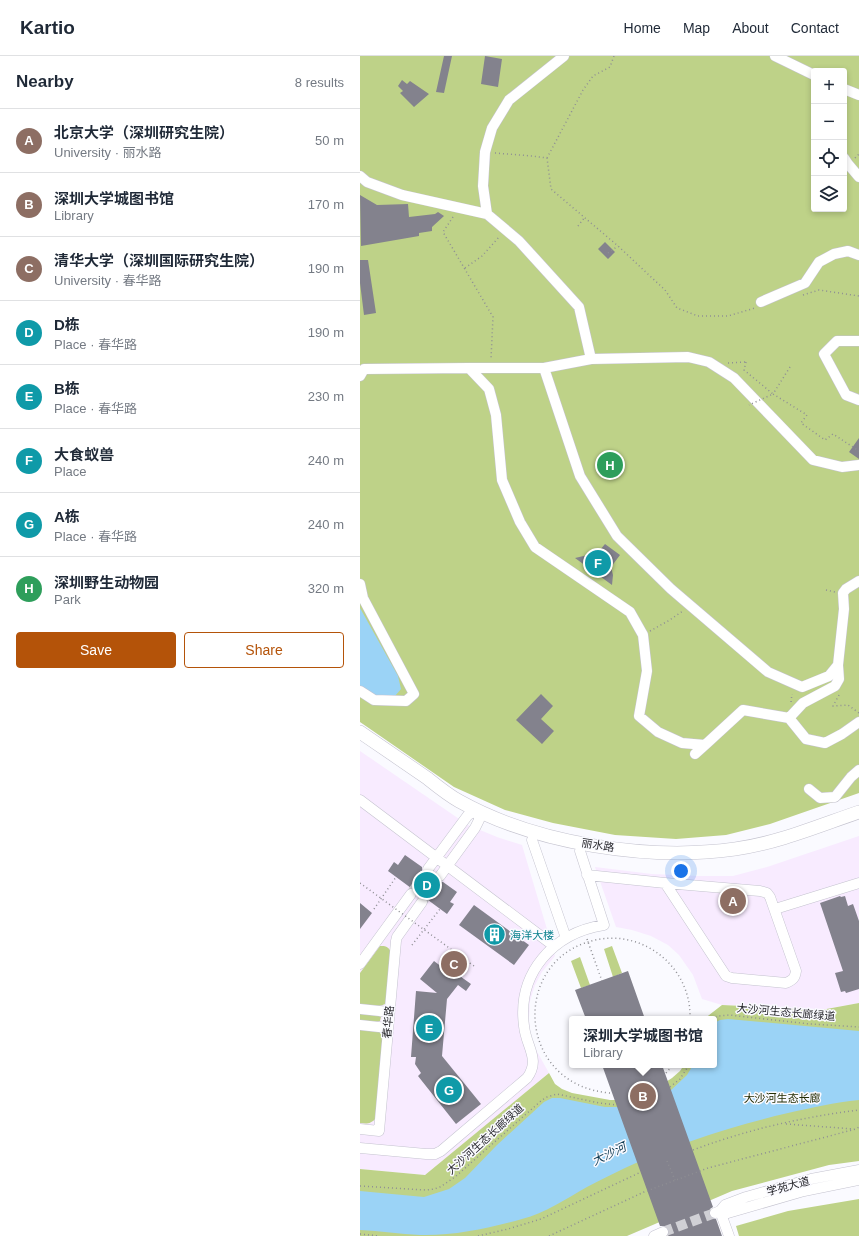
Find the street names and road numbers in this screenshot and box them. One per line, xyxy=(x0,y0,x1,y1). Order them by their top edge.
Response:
street label: 丽水路 xyxy=(581,836,615,854)
street label: 大沙河生态长廊绿道 xyxy=(736,1002,836,1022)
street label: 春华路 xyxy=(381,1005,395,1039)
street label: 大沙河生态长廊绿道 xyxy=(444,1101,526,1177)
street label: 学苑大道 xyxy=(765,1175,811,1197)

